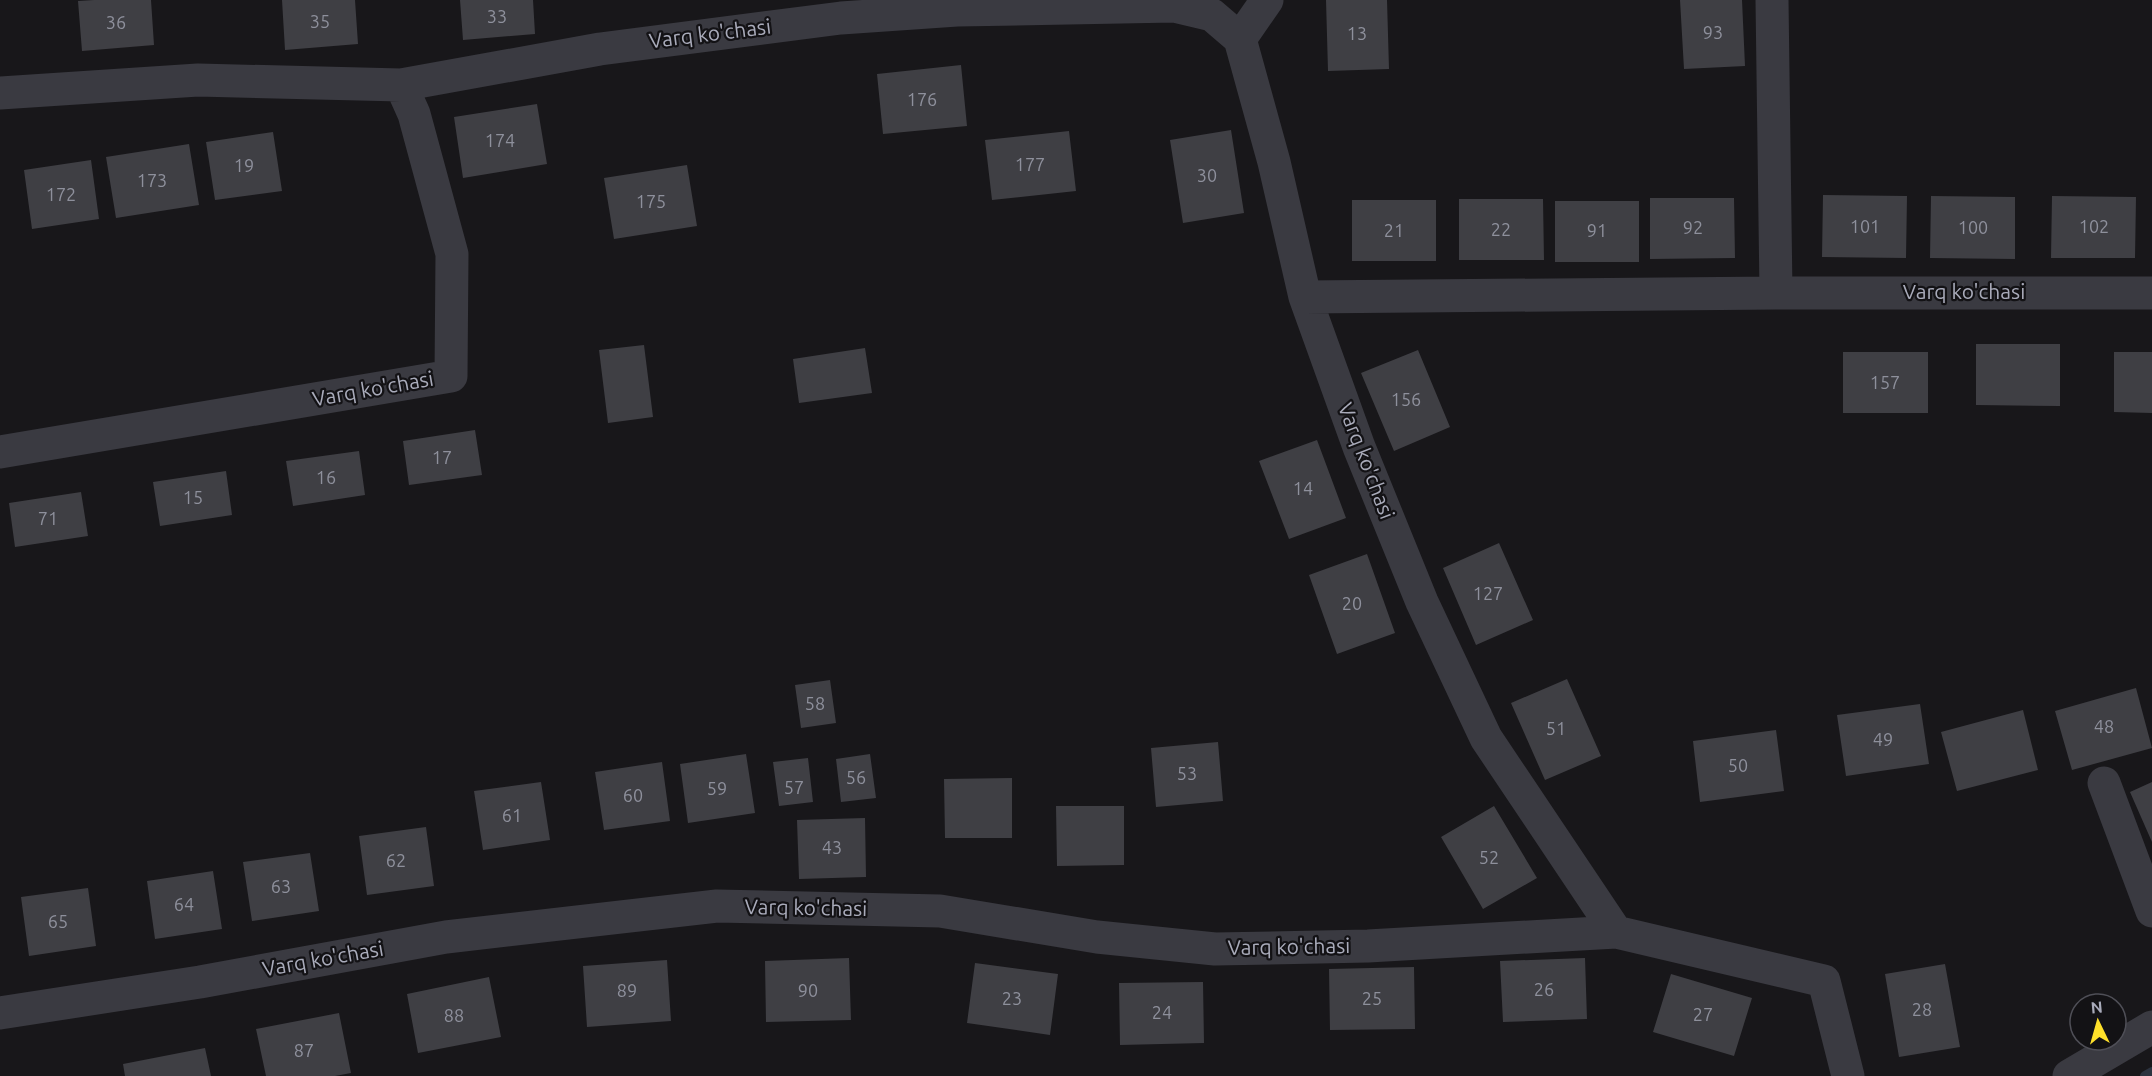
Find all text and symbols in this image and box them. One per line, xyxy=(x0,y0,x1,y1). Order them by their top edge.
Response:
house number: 33 xyxy=(487,6,507,26)
house number: 35 xyxy=(310,11,330,31)
house number: 36 xyxy=(106,12,126,32)
street label: Varq ko'chasi xyxy=(648,14,772,52)
house number: 93 xyxy=(1703,22,1723,42)
house number: 13 xyxy=(1347,23,1367,43)
house number: 176 xyxy=(907,89,937,109)
house number: 174 xyxy=(485,130,515,150)
house number: 177 xyxy=(1015,154,1045,174)
house number: 19 xyxy=(234,155,254,175)
house number: 30 xyxy=(1197,165,1217,185)
house number: 173 xyxy=(137,170,167,190)
house number: 172 xyxy=(46,184,76,204)
house number: 175 xyxy=(636,191,666,211)
house number: 101 xyxy=(1850,216,1880,236)
house number: 102 xyxy=(2079,216,2109,236)
house number: 92 xyxy=(1683,217,1703,237)
house number: 100 xyxy=(1958,217,1988,237)
house number: 22 xyxy=(1491,219,1511,239)
house number: 21 xyxy=(1384,220,1404,240)
house number: 91 xyxy=(1587,220,1607,240)
street label: Varq ko'chasi xyxy=(1903,279,2025,303)
street label: Varq ko'chasi xyxy=(310,366,435,410)
house number: 157 xyxy=(1870,372,1900,392)
house number: 156 xyxy=(1391,389,1421,409)
street label: Varq ko'chasi xyxy=(1334,399,1400,522)
house number: 17 xyxy=(432,447,452,467)
house number: 16 xyxy=(316,467,336,487)
house number: 14 xyxy=(1293,478,1313,498)
house number: 15 xyxy=(183,487,203,507)
house number: 71 xyxy=(38,508,58,528)
house number: 127 xyxy=(1473,583,1503,603)
house number: 20 xyxy=(1342,593,1362,613)
house number: 58 xyxy=(805,693,825,713)
house number: 48 xyxy=(2094,716,2114,736)
house number: 51 xyxy=(1546,718,1566,738)
house number: 49 xyxy=(1873,729,1893,749)
house number: 50 xyxy=(1728,755,1748,775)
house number: 53 xyxy=(1177,763,1197,783)
house number: 56 xyxy=(846,767,866,787)
house number: 57 xyxy=(784,777,804,797)
house number: 59 xyxy=(707,778,727,798)
house number: 60 xyxy=(623,785,643,805)
house number: 61 xyxy=(502,805,522,825)
house number: 43 xyxy=(822,837,842,857)
house number: 52 xyxy=(1479,847,1499,867)
house number: 62 xyxy=(386,850,406,870)
house number: 63 xyxy=(271,876,291,896)
house number: 64 xyxy=(174,894,194,914)
street label: Varq ko'chasi xyxy=(744,894,868,920)
house number: 65 xyxy=(48,911,68,931)
street label: Varq ko'chasi xyxy=(1227,933,1351,959)
street label: Varq ko'chasi xyxy=(260,936,385,980)
house number: 26 xyxy=(1534,979,1554,999)
house number: 89 xyxy=(617,980,637,1000)
house number: 90 xyxy=(798,980,818,1000)
house number: 23 xyxy=(1002,988,1022,1008)
house number: 25 xyxy=(1362,988,1382,1008)
north arrow xyxy=(2068,992,2128,1052)
text: N xyxy=(2090,998,2103,1017)
house number: 28 xyxy=(1912,999,1932,1019)
house number: 24 xyxy=(1152,1002,1172,1022)
house number: 27 xyxy=(1693,1004,1713,1024)
house number: 88 xyxy=(444,1005,464,1025)
house number: 87 xyxy=(294,1040,314,1060)

